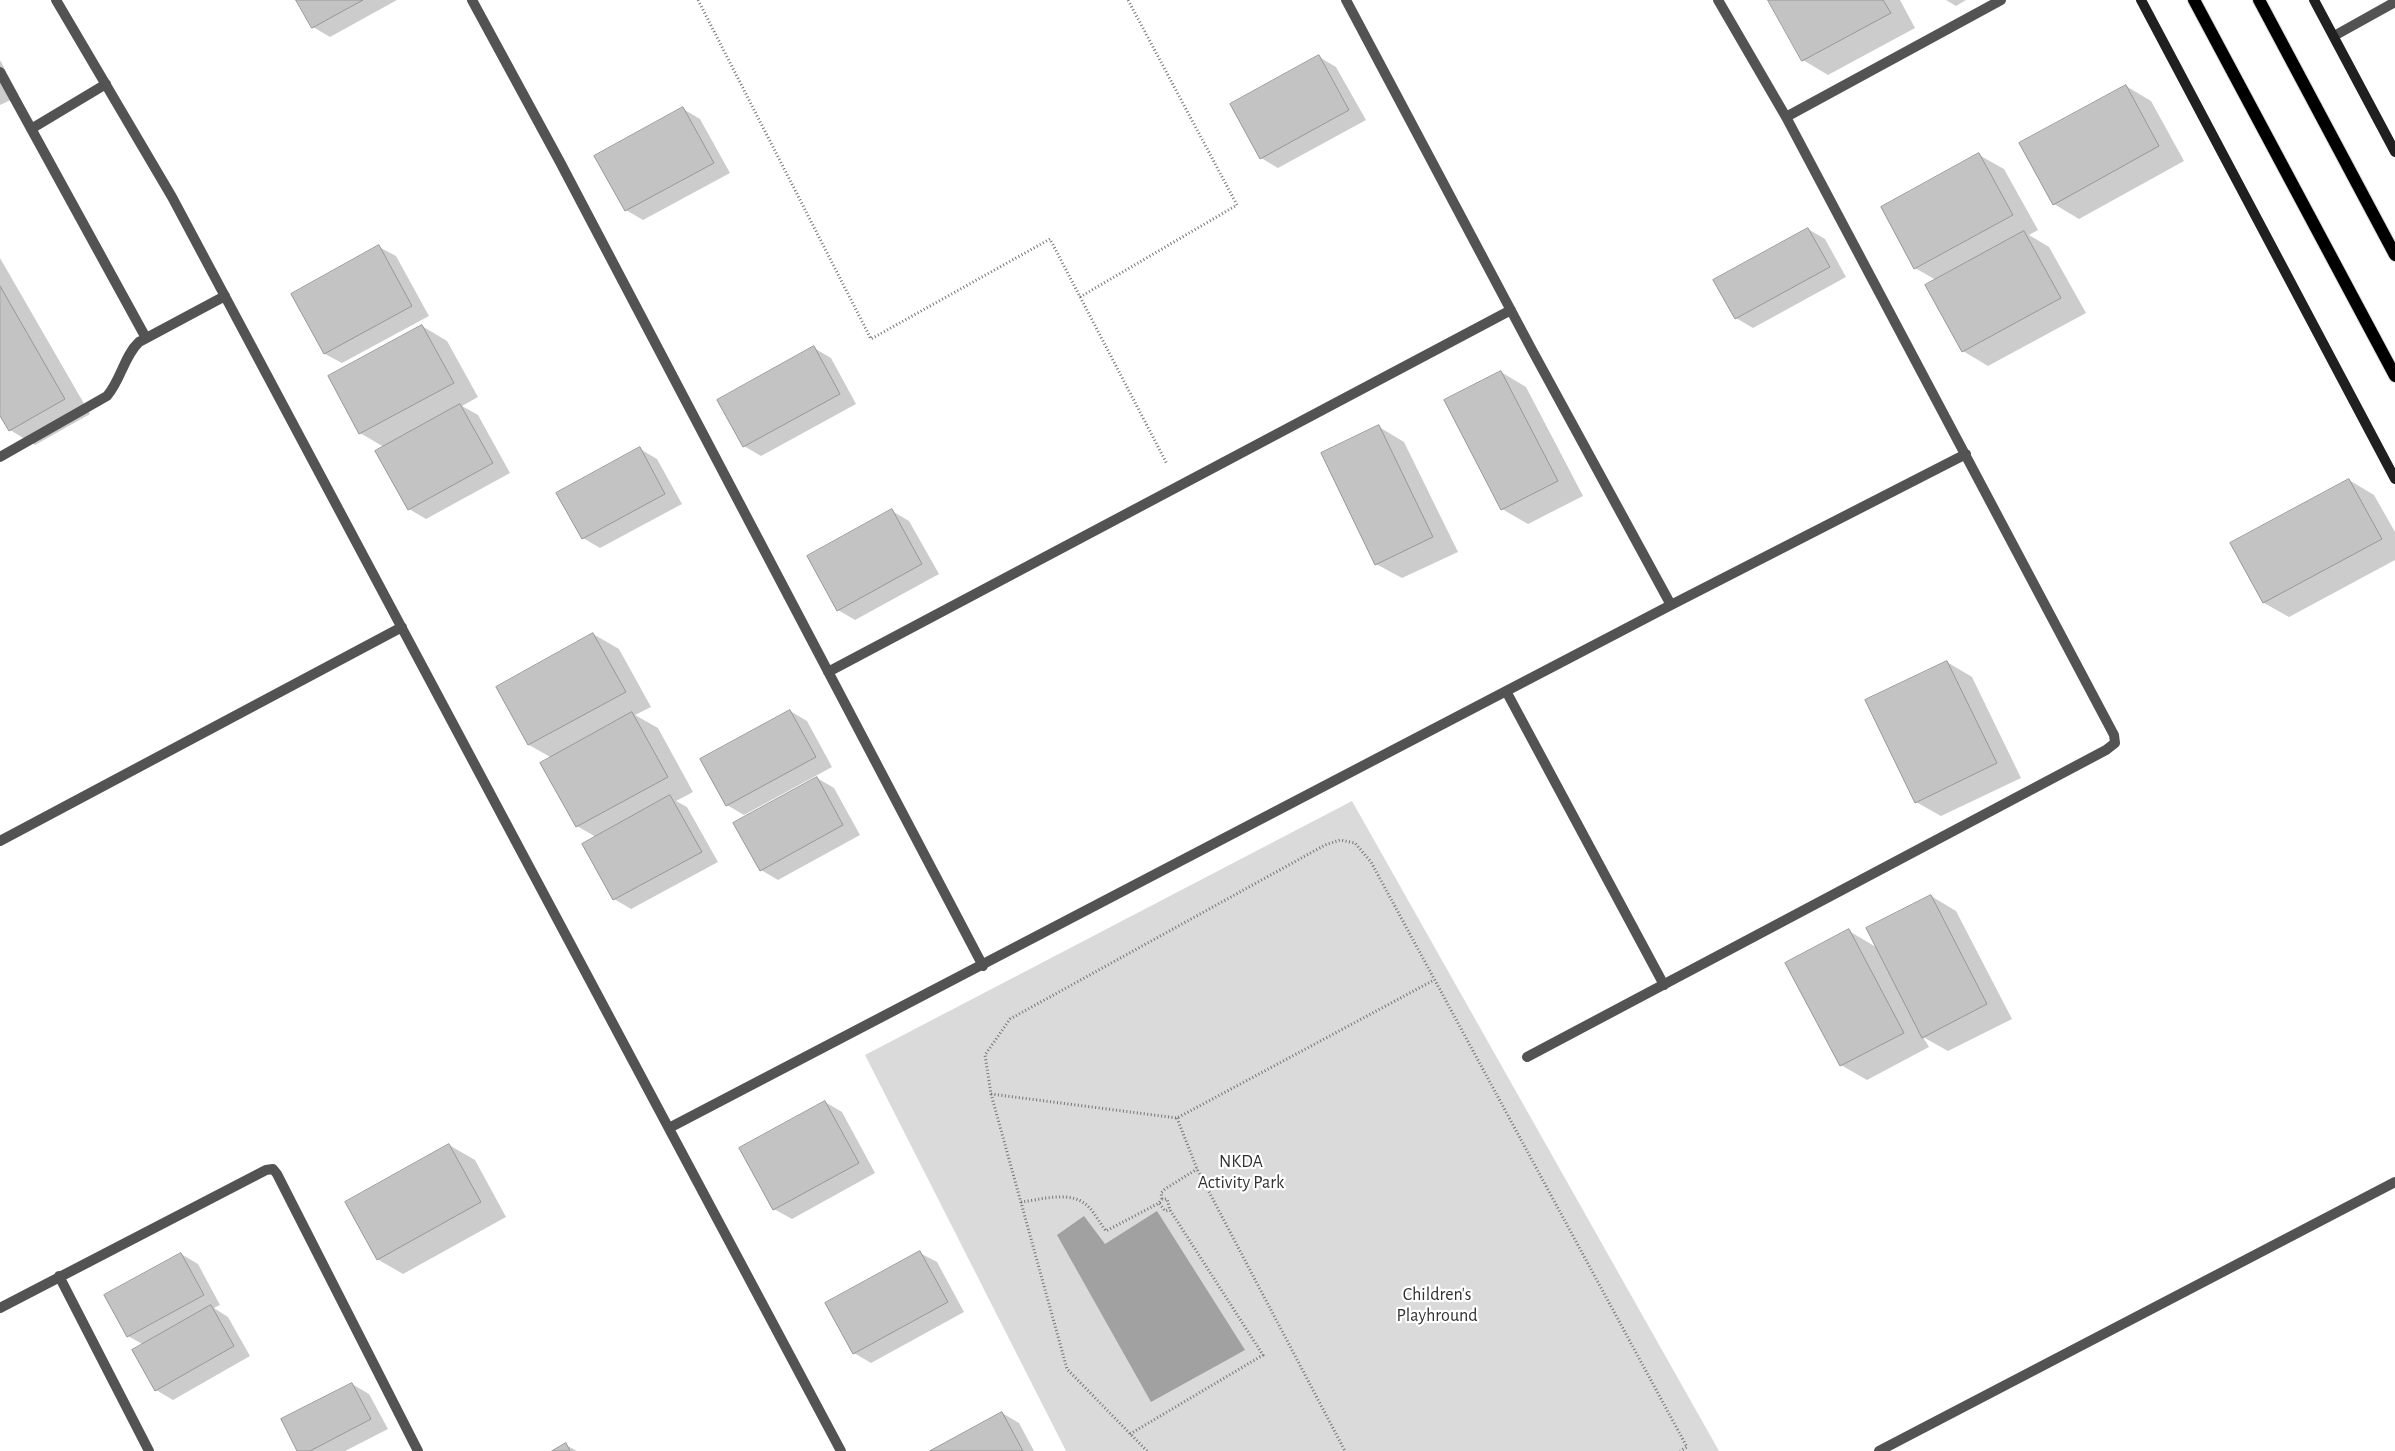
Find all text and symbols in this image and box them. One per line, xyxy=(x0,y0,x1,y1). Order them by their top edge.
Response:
park label: NKDA Activity Park xyxy=(1198,1151,1284,1194)
park label: Children's Playhround xyxy=(1397,1284,1477,1326)

